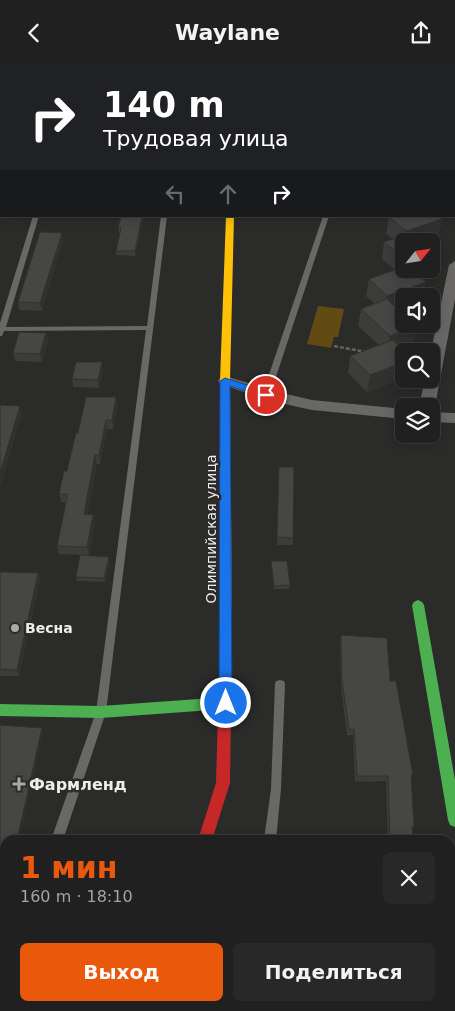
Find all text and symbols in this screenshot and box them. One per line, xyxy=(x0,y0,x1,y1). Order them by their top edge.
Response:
icon: back xyxy=(20,19,48,47)
icon: share xyxy=(407,19,435,47)
text: Waylane xyxy=(175,20,280,45)
icon: right xyxy=(20,85,85,150)
text: 140 m xyxy=(103,85,225,125)
text: Трудовая улица xyxy=(103,126,289,151)
icon: left xyxy=(161,180,189,208)
icon: ahead xyxy=(214,180,242,208)
icon: right xyxy=(267,180,295,208)
north arrow xyxy=(395,233,440,277)
map controls xyxy=(395,233,440,443)
button: sound xyxy=(395,288,440,333)
button: search xyxy=(395,343,440,388)
pin xyxy=(245,374,287,416)
icon: arrive xyxy=(252,381,280,409)
button: layers xyxy=(395,398,440,443)
street label: Олимпийская улица xyxy=(203,454,219,604)
place label: Весна xyxy=(25,620,73,636)
marker: Весна xyxy=(9,622,21,634)
position arrow xyxy=(199,676,251,728)
place label: Фармленд xyxy=(29,775,127,794)
marker: Фармленд xyxy=(13,778,25,790)
text: 1 мин xyxy=(20,850,118,885)
button: close xyxy=(383,852,435,904)
text: 160 m · 18:10 xyxy=(20,887,133,906)
button: Выход xyxy=(20,943,223,1001)
button: Поделиться xyxy=(233,943,435,1001)

